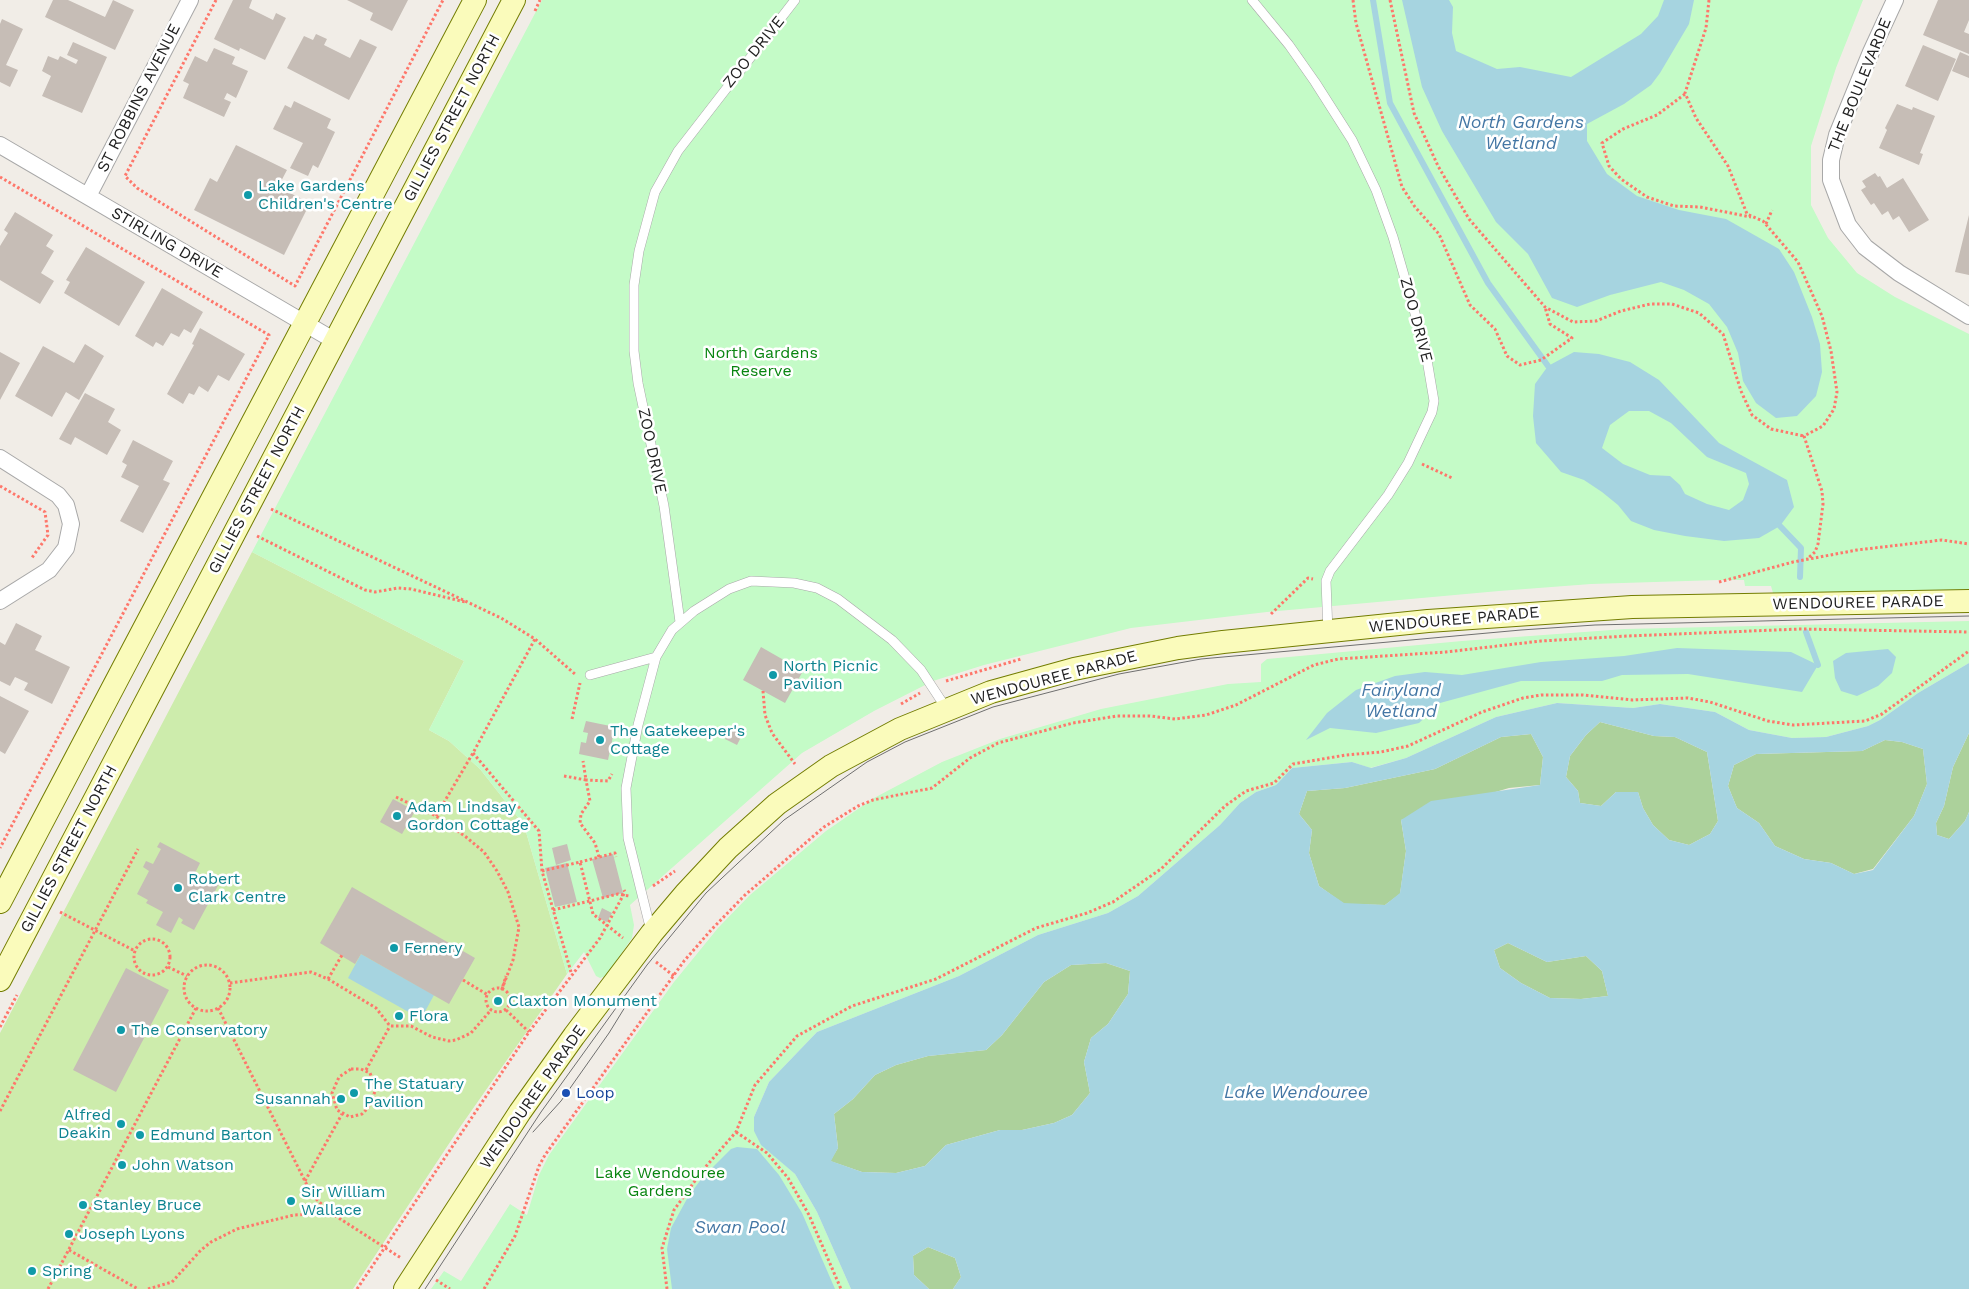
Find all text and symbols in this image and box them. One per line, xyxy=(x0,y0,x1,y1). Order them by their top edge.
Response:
street label: ZOO DRIVE xyxy=(719,12,789,92)
street label: THE BOULEVARDE xyxy=(1824,15,1896,155)
street label: ST ROBBINS AVENUE xyxy=(93,21,185,175)
street label: GILLIES STREET NORTH xyxy=(400,31,504,205)
water label: North Gardens Wetland xyxy=(1458,112,1584,154)
place label: Lake Gardens Children's Centre xyxy=(258,176,393,214)
marker: Lake Gardens Children's Centre xyxy=(242,189,254,201)
street label: STIRLING DRIVE xyxy=(108,203,226,283)
street label: ZOO DRIVE xyxy=(1396,276,1436,364)
park label: North Gardens Reserve xyxy=(704,343,818,381)
street label: GILLIES STREET NORTH xyxy=(205,403,309,577)
street label: ZOO DRIVE xyxy=(634,407,670,495)
street label: WENDOUREE PARADE xyxy=(1772,592,1944,614)
street label: WENDOUREE PARADE xyxy=(1368,603,1540,637)
street label: WENDOUREE PARADE xyxy=(969,647,1139,709)
place label: North Picnic Pavilion xyxy=(783,656,878,694)
marker: North Picnic Pavilion xyxy=(767,669,779,681)
water label: Fairyland Wetland xyxy=(1361,680,1441,722)
place label: The Gatekeeper's Cottage xyxy=(610,721,745,759)
marker: The Gatekeeper's Cottage xyxy=(594,734,606,746)
street label: GILLIES STREET NORTH xyxy=(17,762,121,936)
place label: Adam Lindsay Gordon Cottage xyxy=(407,797,529,835)
marker: Adam Lindsay Gordon Cottage xyxy=(391,810,403,822)
place label: Robert Clark Centre xyxy=(188,869,286,907)
marker: Robert Clark Centre xyxy=(172,882,184,894)
place label: Fernery xyxy=(404,938,463,958)
marker: Fernery xyxy=(388,942,400,954)
place label: Claxton Monument xyxy=(508,991,657,1011)
marker: Claxton Monument xyxy=(492,995,504,1007)
place label: Flora xyxy=(409,1006,449,1026)
marker: Flora xyxy=(393,1010,405,1022)
place label: The Conservatory xyxy=(131,1020,268,1040)
street label: WENDOUREE PARADE xyxy=(476,1021,590,1173)
marker: The Conservatory xyxy=(115,1024,127,1036)
place label: The Statuary Pavilion xyxy=(364,1074,464,1112)
water label: Lake Wendouree xyxy=(1224,1082,1368,1104)
place label: Loop xyxy=(576,1083,615,1103)
marker: The Statuary Pavilion xyxy=(348,1087,360,1099)
marker: Loop xyxy=(560,1087,572,1099)
place label: Susannah xyxy=(255,1089,331,1109)
marker: Susannah xyxy=(335,1093,347,1105)
place label: Alfred Deakin xyxy=(58,1105,111,1143)
marker: Alfred Deakin xyxy=(115,1118,127,1130)
place label: Edmund Barton xyxy=(150,1125,272,1145)
marker: Edmund Barton xyxy=(134,1129,146,1141)
place label: John Watson xyxy=(132,1155,234,1175)
marker: John Watson xyxy=(116,1159,128,1171)
park label: Lake Wendouree Gardens xyxy=(595,1163,725,1201)
place label: Sir William Wallace xyxy=(301,1182,385,1220)
place label: Stanley Bruce xyxy=(93,1195,201,1215)
marker: Sir William Wallace xyxy=(285,1195,297,1207)
marker: Stanley Bruce xyxy=(77,1199,89,1211)
water label: Swan Pool xyxy=(694,1217,786,1239)
place label: Joseph Lyons xyxy=(79,1224,185,1244)
marker: Joseph Lyons xyxy=(63,1228,75,1240)
place label: Spring xyxy=(42,1261,91,1281)
marker: Spring xyxy=(26,1265,38,1277)

